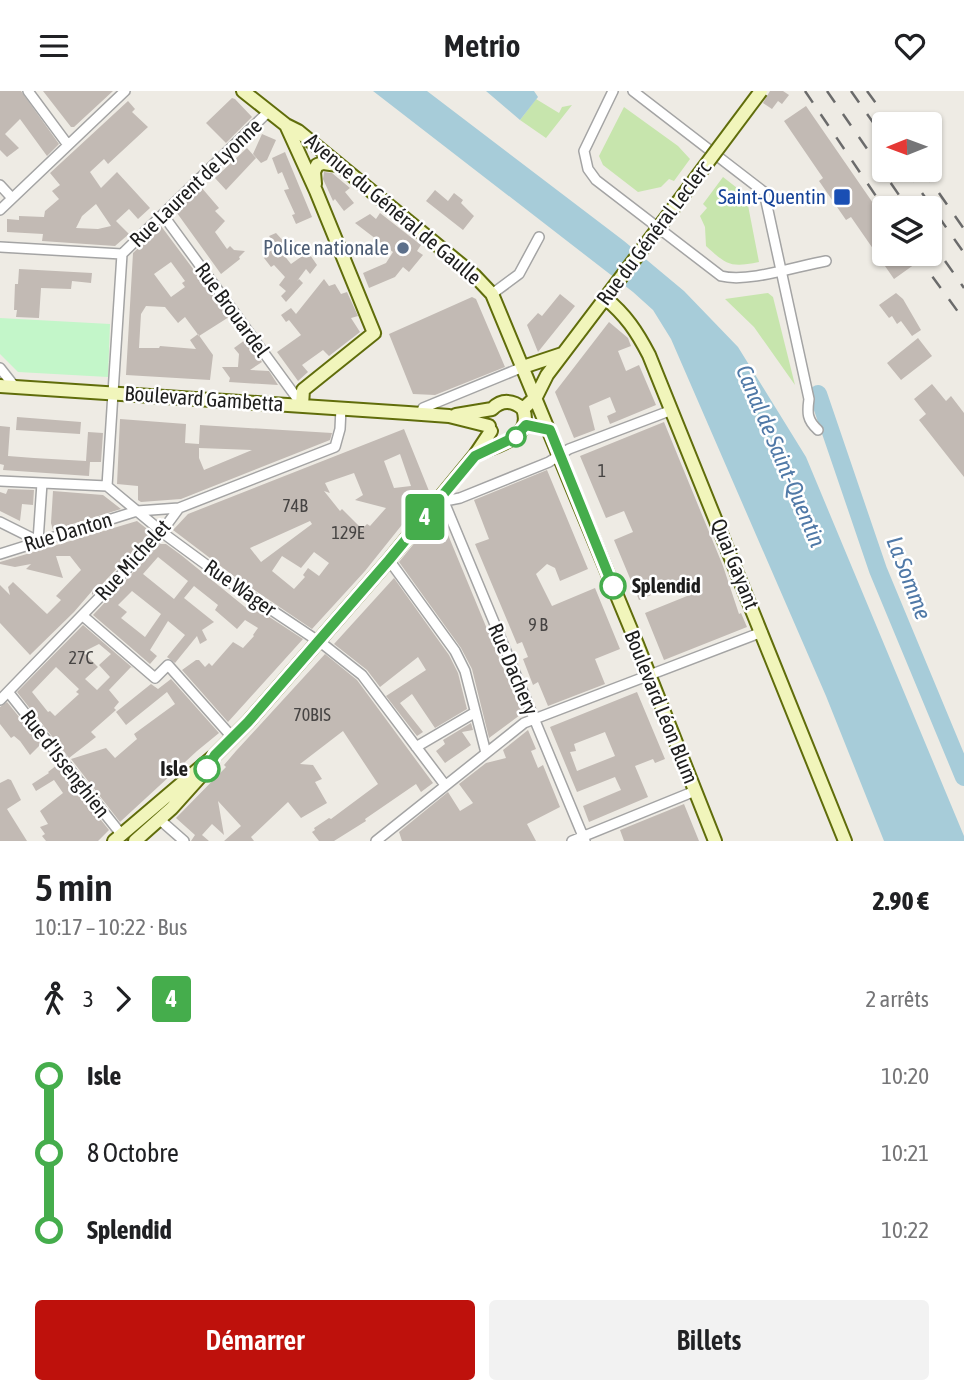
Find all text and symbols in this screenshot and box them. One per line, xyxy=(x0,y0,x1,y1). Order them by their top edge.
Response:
icon: menu xyxy=(35,27,73,65)
text: Metrio xyxy=(443,27,521,64)
icon: heart xyxy=(891,27,929,65)
north arrow xyxy=(872,112,942,182)
map controls xyxy=(872,112,942,266)
street label: Rue Laurent de Lyonne xyxy=(124,113,266,251)
street label: Avenue du Général de Gaulle xyxy=(301,128,486,289)
street label: Rue du Général Leclerc xyxy=(591,155,715,309)
place label: Saint-Quentin xyxy=(718,184,826,208)
marker: Saint-Quentin xyxy=(832,187,852,207)
button: layers xyxy=(872,196,942,266)
place label: Police nationale xyxy=(263,235,389,259)
marker: Police nationale xyxy=(395,240,411,256)
street label: Rue Brouardel xyxy=(191,258,275,361)
water label: Canal de Saint-Quentin xyxy=(731,361,831,551)
street label: Boulevard Gambetta xyxy=(124,380,284,416)
unlabelled marker xyxy=(506,427,526,447)
house number: 1 xyxy=(598,460,606,481)
line badge: 4 xyxy=(402,494,448,540)
house number: 74B xyxy=(282,495,308,516)
text: 4 xyxy=(419,503,431,530)
street label: Rue Danton xyxy=(21,506,115,556)
street label: Rue Michelet xyxy=(90,514,175,605)
street label: Quai Gayant xyxy=(707,515,765,612)
house number: 129E xyxy=(331,522,365,543)
water label: La Somme xyxy=(881,533,937,623)
street label: Rue Wager xyxy=(200,554,282,621)
marker: Splendid xyxy=(600,573,626,599)
place label: Splendid xyxy=(632,573,701,597)
house number: 9 B xyxy=(528,614,548,635)
street label: Rue Dachery xyxy=(484,619,544,718)
street label: Boulevard Léon Blum xyxy=(620,626,704,787)
house number: 27C xyxy=(68,647,94,668)
house number: 70BIS xyxy=(293,704,331,725)
street label: Rue d'Issenghien xyxy=(16,705,115,822)
place label: Isle xyxy=(160,756,188,780)
marker: Isle xyxy=(194,756,220,782)
text: 5 min xyxy=(35,866,113,909)
text: 2.90 € xyxy=(872,886,929,916)
text: 10:17 – 10:22 · Bus xyxy=(35,914,187,940)
icon: walk xyxy=(35,980,73,1018)
icon: forward xyxy=(104,980,142,1018)
text: 4 xyxy=(166,985,177,1012)
text: 3 xyxy=(83,986,94,1012)
text: 2 arrêts xyxy=(866,986,929,1012)
text: Isle xyxy=(87,1061,121,1091)
text: 10:20 xyxy=(881,1063,929,1089)
text: 8 Octobre xyxy=(87,1138,179,1168)
text: 10:21 xyxy=(881,1140,929,1166)
text: Splendid xyxy=(87,1215,172,1245)
text: 10:22 xyxy=(881,1217,929,1243)
button: Démarrer xyxy=(35,1300,475,1380)
button: Billets xyxy=(489,1300,929,1380)

